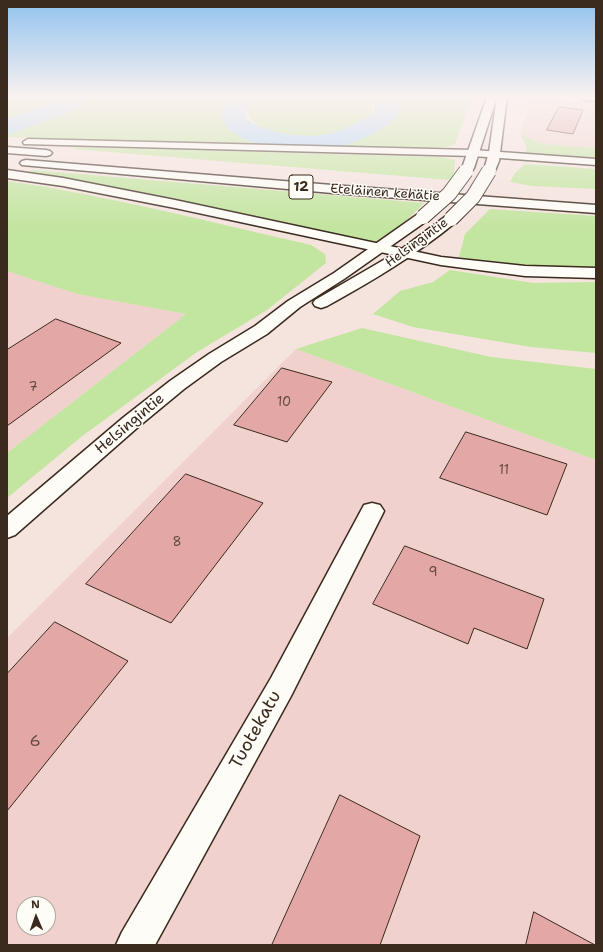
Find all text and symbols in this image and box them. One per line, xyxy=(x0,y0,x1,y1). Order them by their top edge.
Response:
road number: 12 xyxy=(289,175,313,199)
street label: Eteläinen kehätie xyxy=(330,181,440,205)
street label: Helsingintie xyxy=(383,215,451,271)
house number: 7 xyxy=(28,380,38,396)
street label: Helsingintie xyxy=(92,390,168,458)
house number: 10 xyxy=(277,395,291,411)
house number: 11 xyxy=(499,463,509,479)
house number: 8 xyxy=(172,535,182,551)
house number: 9 xyxy=(428,565,438,581)
street label: Tuotekatu xyxy=(226,687,286,773)
house number: 6 xyxy=(29,732,41,752)
north arrow xyxy=(16,896,56,936)
text: N xyxy=(31,897,40,912)

